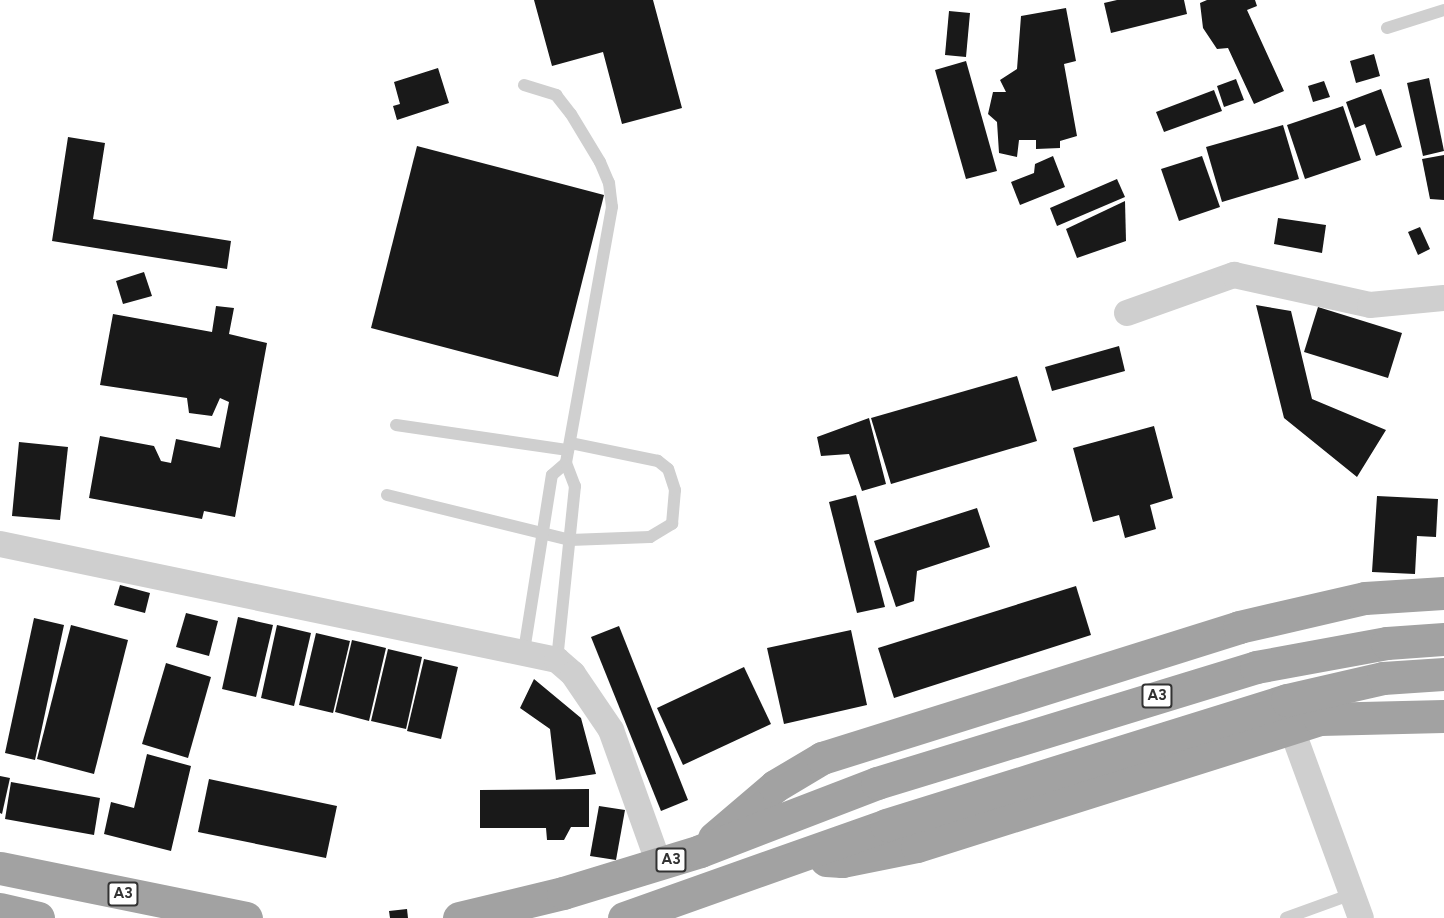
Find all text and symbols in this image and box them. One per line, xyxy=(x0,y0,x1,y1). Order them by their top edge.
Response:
road number: A3 xyxy=(1140,684,1174,708)
road number: A3 xyxy=(654,848,688,872)
road number: A3 xyxy=(106,882,140,906)

